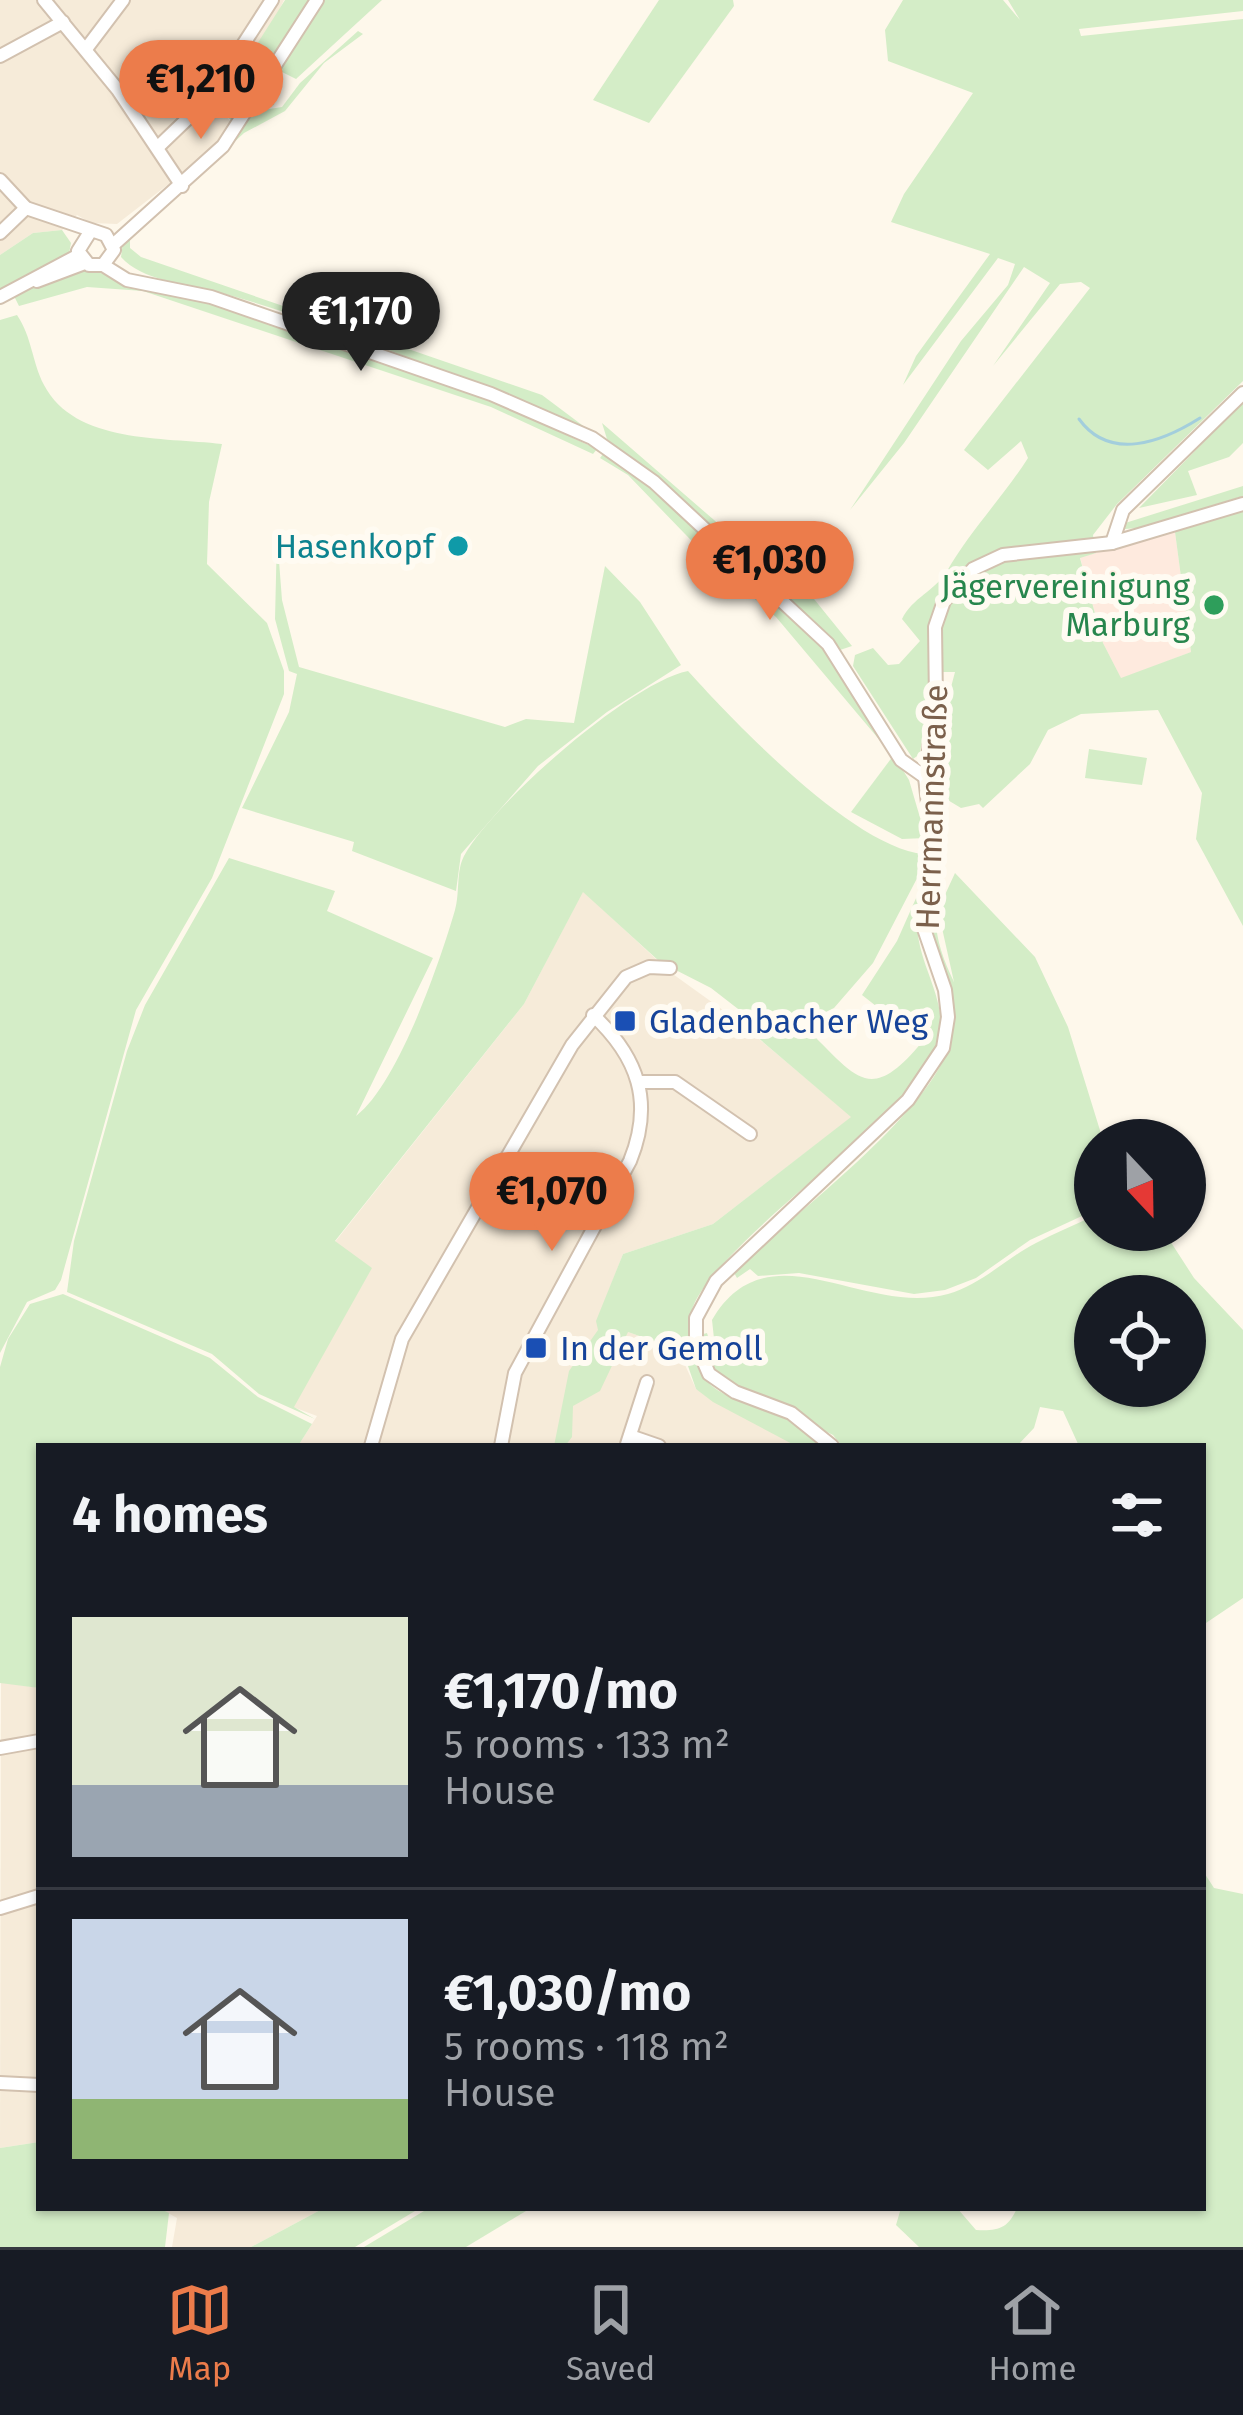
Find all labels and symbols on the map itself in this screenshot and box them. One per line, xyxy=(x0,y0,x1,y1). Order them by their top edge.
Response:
pin: €1,210 xyxy=(103,40,299,142)
pin: €1,170 xyxy=(263,272,459,374)
pin: €1,030 xyxy=(672,521,868,623)
place label: Hasenkopf xyxy=(275,527,437,567)
marker: Hasenkopf xyxy=(445,533,471,559)
place label: Jägervereinigung Marburg xyxy=(941,567,1191,645)
marker: Jägervereinigung Marburg xyxy=(1201,592,1227,618)
street label: Herrmannstraße xyxy=(908,684,956,930)
place label: Gladenbacher Weg xyxy=(649,1002,929,1042)
marker: Gladenbacher Weg xyxy=(612,1008,638,1034)
north arrow xyxy=(1074,1119,1206,1251)
pin: €1,070 xyxy=(454,1152,650,1254)
place label: In der Gemoll xyxy=(560,1329,763,1369)
marker: In der Gemoll xyxy=(523,1335,549,1361)

